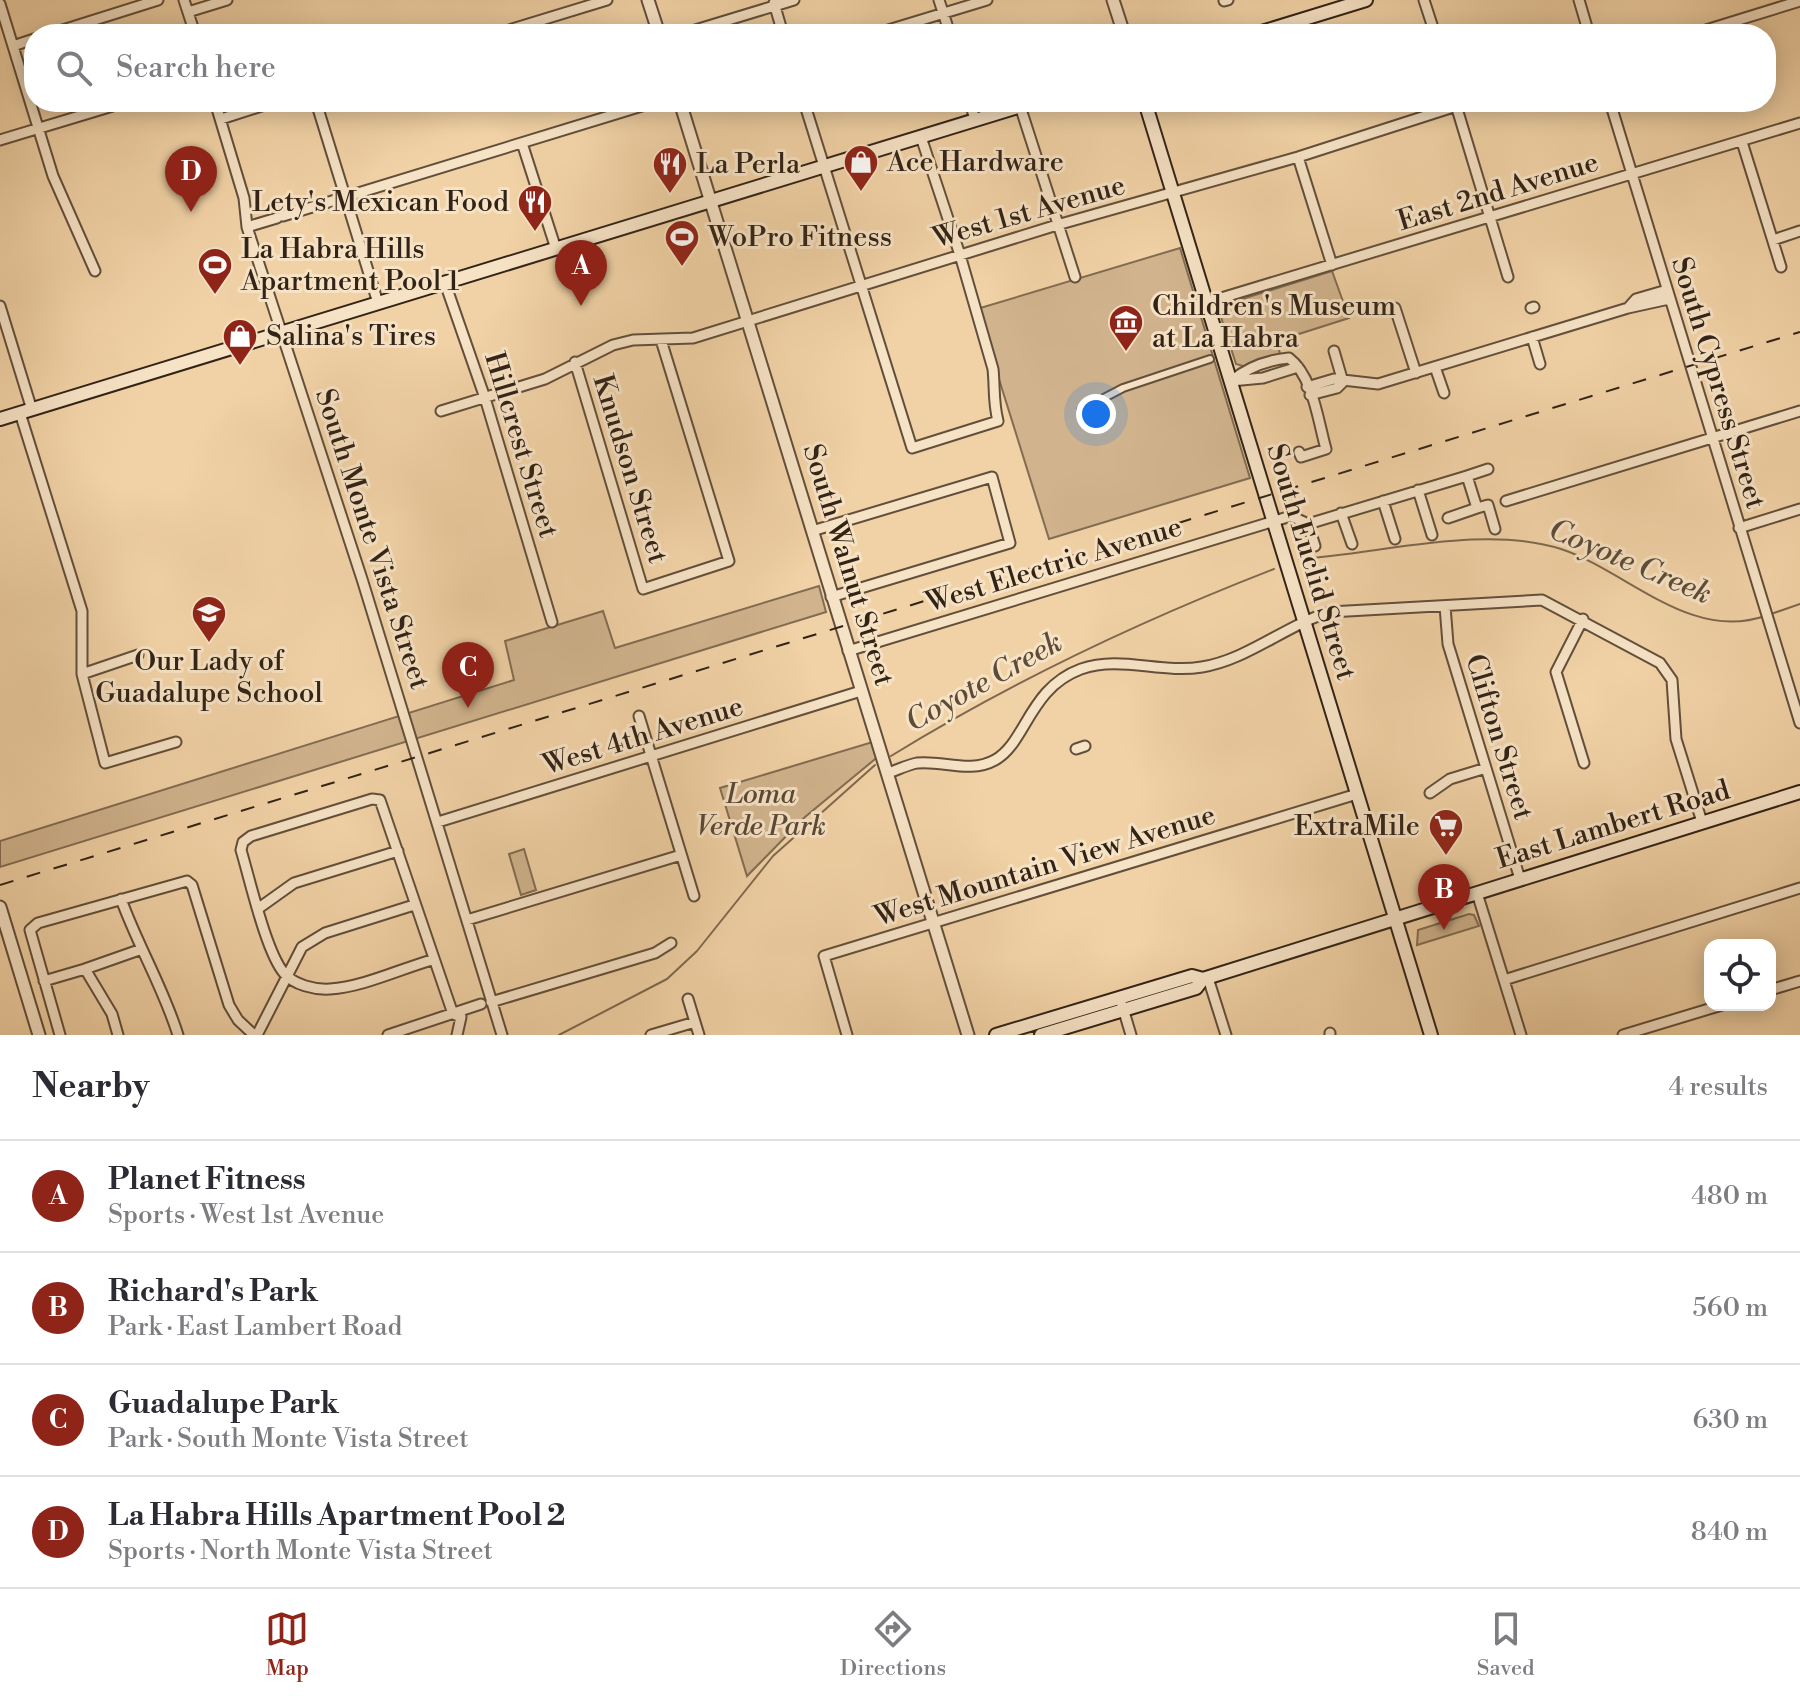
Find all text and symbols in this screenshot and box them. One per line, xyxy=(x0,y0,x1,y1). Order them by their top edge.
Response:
search box xyxy=(24,24,1776,112)
icon: search xyxy=(52,46,96,90)
text: Search here xyxy=(116,49,276,87)
shop icon: Ace Hardware xyxy=(842,143,880,193)
restaurant icon: La Perla xyxy=(651,145,689,195)
place label: Ace Hardware xyxy=(886,145,1064,180)
street label: East 2nd Avenue xyxy=(1393,145,1603,239)
pin: D xyxy=(165,146,217,212)
place label: La Perla xyxy=(696,147,801,182)
street label: West 1st Avenue xyxy=(928,168,1129,256)
restaurant icon: Lety's Mexican Food xyxy=(516,183,554,233)
place label: Lety's Mexican Food xyxy=(252,185,509,220)
sports icon: WoPro Fitness xyxy=(663,218,701,268)
place label: WoPro Fitness xyxy=(707,220,892,255)
place label: La Habra Hills Apartment Pool 1 xyxy=(240,232,459,299)
pin: A xyxy=(555,240,607,306)
sports icon: La Habra Hills Apartment Pool 1 xyxy=(196,246,234,296)
street label: South Cypress Street xyxy=(1663,253,1773,513)
place label: Children's Museum at La Habra xyxy=(1152,289,1396,356)
museum icon: Children's Museum at La Habra xyxy=(1107,303,1145,353)
shop icon: Salina's Tires xyxy=(221,317,259,367)
place label: Salina's Tires xyxy=(266,319,436,354)
street label: Hillcrest Street xyxy=(476,348,566,542)
street label: Knudson Street xyxy=(585,370,675,568)
street label: South Monte Vista Street xyxy=(307,384,437,694)
your location xyxy=(1076,394,1116,434)
street label: South Walnut Street xyxy=(795,440,901,690)
street label: South Euclid Street xyxy=(1258,440,1364,684)
street label: West Electric Avenue xyxy=(921,509,1186,621)
water label: Coyote Creek xyxy=(1543,511,1717,613)
school or university icon: Our Lady of Guadalupe School xyxy=(190,594,228,644)
water label: Coyote Creek xyxy=(899,623,1069,741)
pin: C xyxy=(442,642,494,708)
place label: Our Lady of Guadalupe School xyxy=(95,644,323,711)
street label: Clifton Street xyxy=(1457,650,1541,824)
street label: West 4th Avenue xyxy=(538,689,747,783)
street label: East Lambert Road xyxy=(1492,773,1734,877)
park label: Loma Verde Park xyxy=(696,777,826,844)
street label: West Mountain View Avenue xyxy=(869,797,1220,935)
supermarket icon: ExtraMile xyxy=(1427,807,1465,857)
place label: ExtraMile xyxy=(1294,809,1420,844)
pin: B xyxy=(1418,864,1470,930)
map controls xyxy=(1704,939,1776,1011)
button: locate xyxy=(1704,939,1776,1011)
text: Nearby xyxy=(32,1066,150,1108)
text: 4 results xyxy=(1669,1071,1768,1103)
text: Planet Fitness xyxy=(108,1161,306,1199)
text: A xyxy=(49,1180,67,1212)
text: 480 m xyxy=(1691,1180,1768,1212)
text: Sports · West 1st Avenue xyxy=(108,1199,384,1231)
text: Richard's Park xyxy=(108,1273,318,1311)
text: B xyxy=(48,1292,68,1324)
text: 560 m xyxy=(1693,1292,1768,1324)
text: Park · East Lambert Road xyxy=(108,1311,402,1343)
text: Guadalupe Park xyxy=(108,1385,339,1423)
text: C xyxy=(49,1404,67,1436)
text: 630 m xyxy=(1693,1404,1768,1436)
text: Park · South Monte Vista Street xyxy=(108,1423,468,1455)
text: La Habra Hills Apartment Pool 2 xyxy=(108,1497,566,1535)
text: D xyxy=(48,1516,68,1548)
text: 840 m xyxy=(1691,1516,1768,1548)
text: Sports · North Monte Vista Street xyxy=(108,1535,493,1567)
tab: Map xyxy=(265,1607,309,1682)
tab: Directions xyxy=(840,1607,946,1682)
tab: Saved xyxy=(1477,1607,1535,1682)

